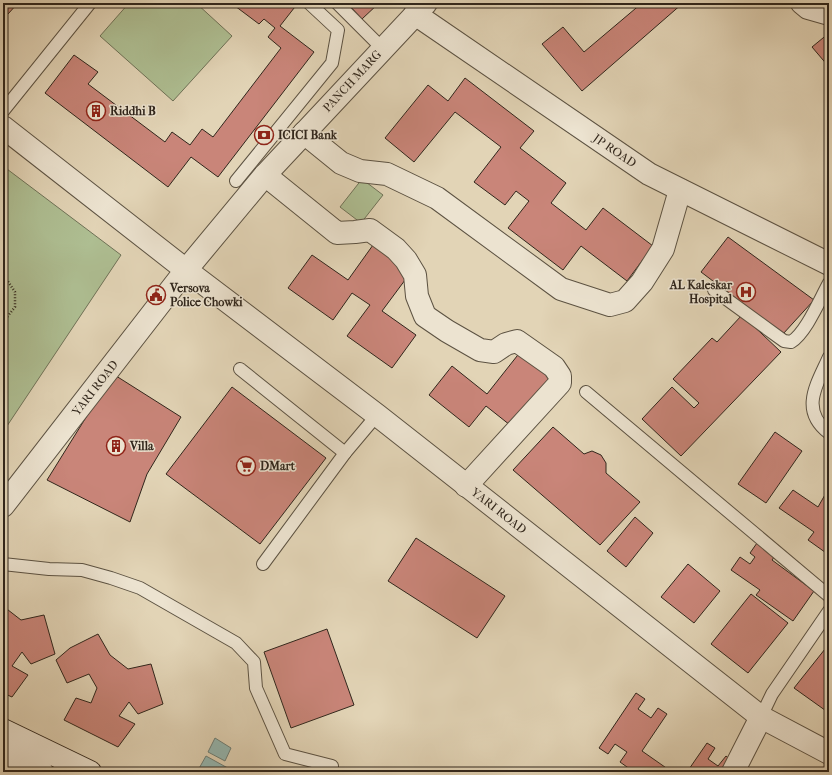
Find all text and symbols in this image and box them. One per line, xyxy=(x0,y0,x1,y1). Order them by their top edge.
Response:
street label: PANCH MARG xyxy=(320,47,385,115)
building icon: Riddhi B xyxy=(85,100,107,122)
place label: Riddhi B xyxy=(110,104,156,118)
bank icon: ICICI Bank xyxy=(253,124,275,146)
place label: ICICI Bank xyxy=(278,128,338,142)
street label: JP ROAD xyxy=(590,130,639,170)
place label: AL Kaleskar Hospital xyxy=(669,278,733,307)
place label: Versova Police Chowki xyxy=(169,281,243,309)
hospital icon: AL Kaleskar Hospital xyxy=(735,281,757,303)
public building icon: Versova Police Chowki xyxy=(145,284,167,306)
street label: YARI ROAD xyxy=(68,358,121,419)
building icon: Villa xyxy=(105,435,127,457)
place label: Villa xyxy=(129,439,154,453)
supermarket icon: DMart xyxy=(235,455,257,477)
place label: DMart xyxy=(260,459,296,473)
street label: YARI ROAD xyxy=(468,484,529,537)

